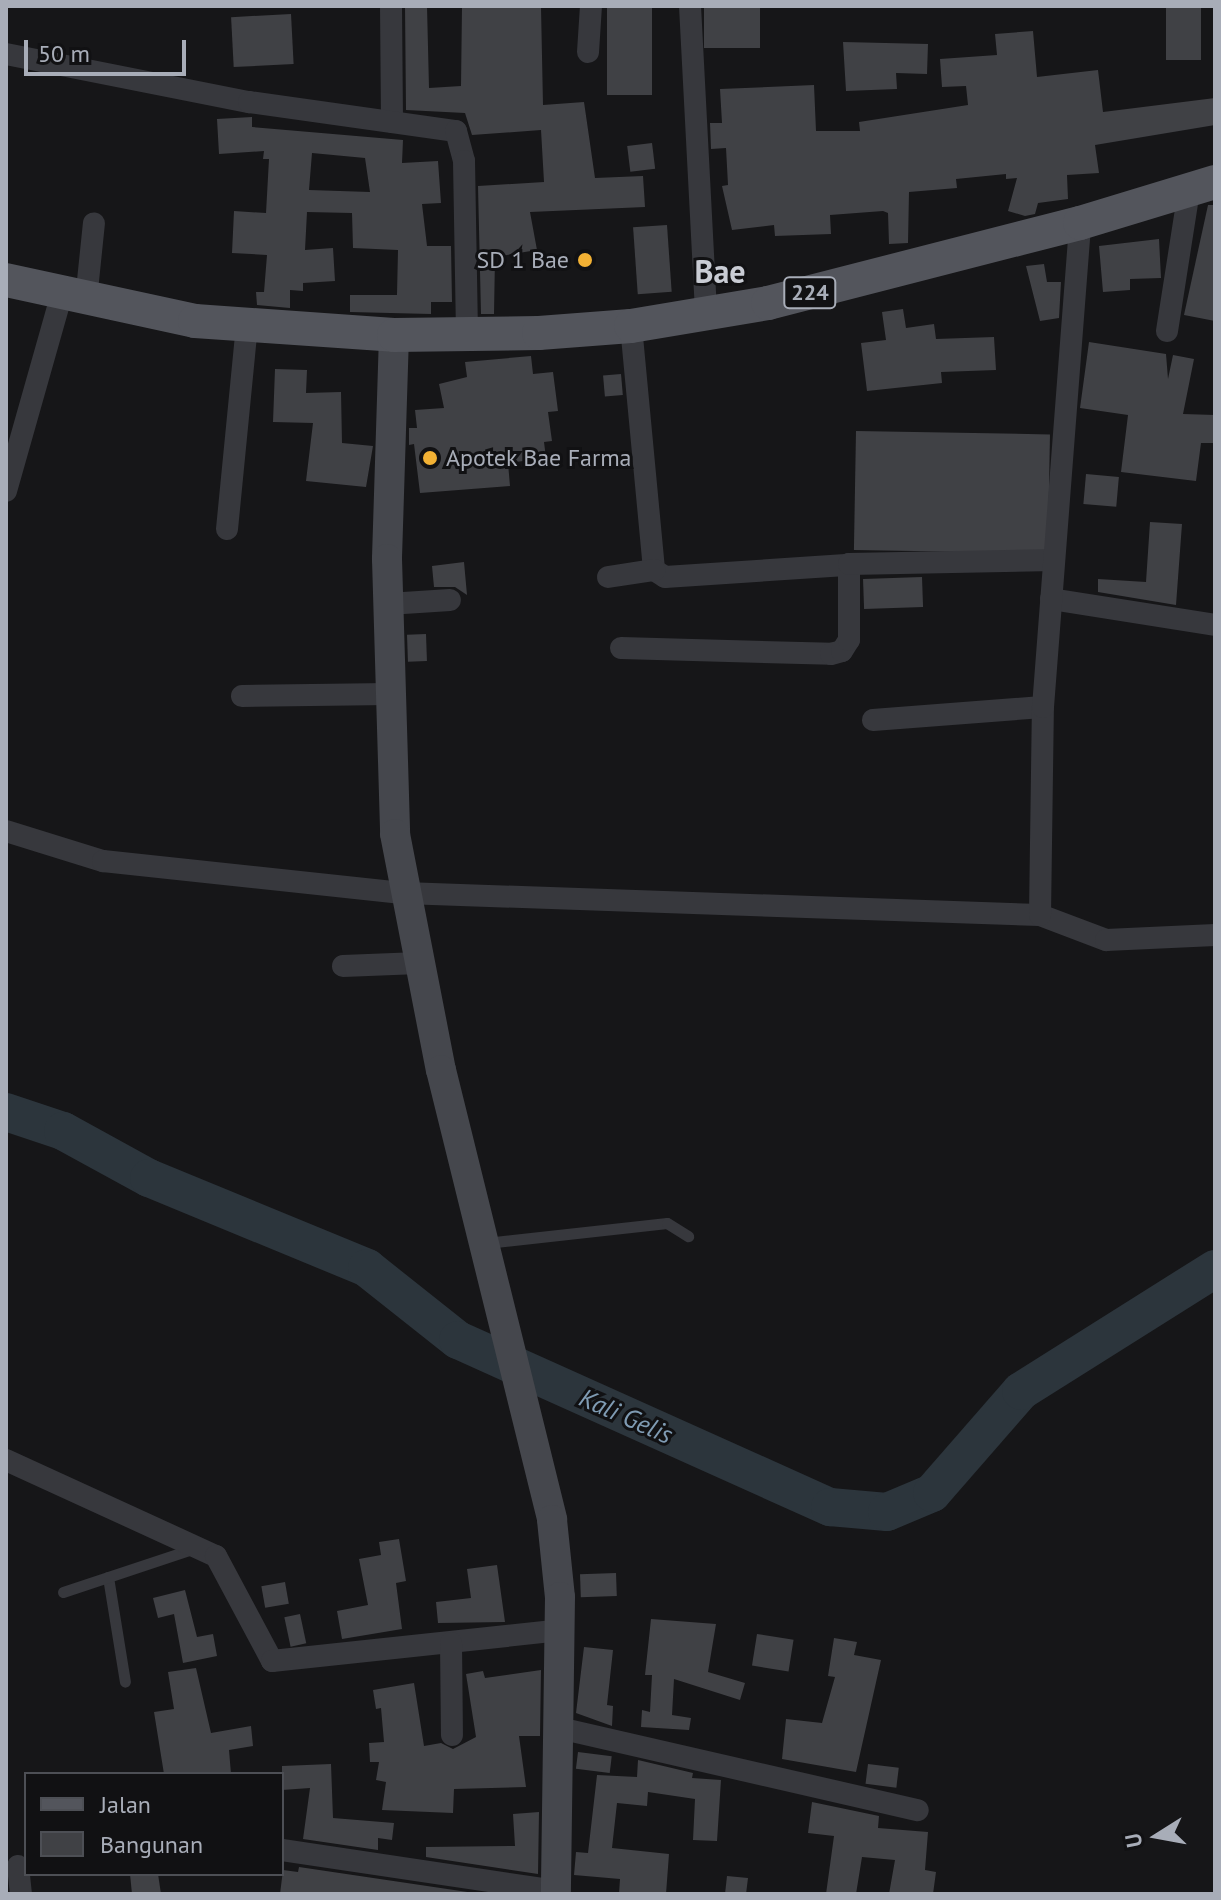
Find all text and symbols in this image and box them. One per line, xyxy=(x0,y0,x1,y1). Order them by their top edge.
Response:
scale bar xyxy=(28,24,190,74)
text: 50 m xyxy=(38,38,90,69)
place label: SD 1 Bae xyxy=(477,246,569,274)
marker: SD 1 Bae xyxy=(576,251,594,269)
district label: Bae xyxy=(694,252,746,290)
road number: 224 xyxy=(782,275,838,311)
place label: Apotek Bae Farma xyxy=(446,444,632,472)
marker: Apotek Bae Farma xyxy=(421,449,439,467)
water label: Kali Gelis xyxy=(574,1382,678,1450)
legend xyxy=(24,1772,284,1876)
text: Jalan xyxy=(100,1789,151,1820)
north arrow xyxy=(1117,1796,1197,1876)
text: Bangunan xyxy=(100,1829,203,1860)
text: U xyxy=(1118,1831,1149,1850)

